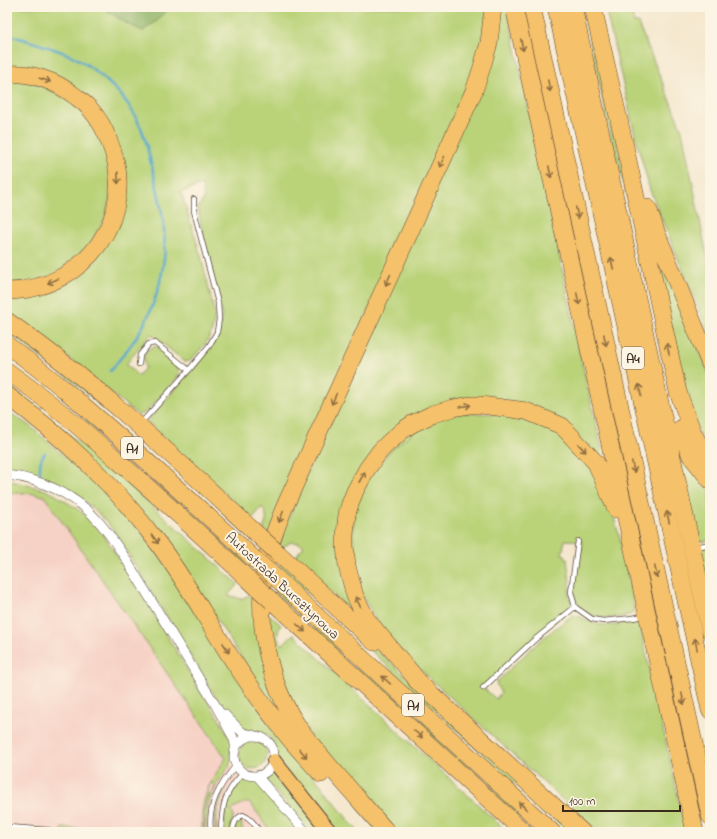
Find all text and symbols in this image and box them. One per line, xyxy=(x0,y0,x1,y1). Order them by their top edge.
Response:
one-way arrow xyxy=(518,38,526,51)
one-way arrow xyxy=(39,76,51,84)
one-way arrow xyxy=(545,79,553,92)
one-way arrow xyxy=(438,155,445,167)
one-way arrow xyxy=(546,165,554,178)
one-way arrow xyxy=(114,171,121,184)
one-way arrow xyxy=(573,206,581,219)
one-way arrow xyxy=(607,257,615,270)
one-way arrow xyxy=(384,274,391,286)
one-way arrow xyxy=(47,278,59,285)
one-way arrow xyxy=(574,292,582,305)
one-way arrow xyxy=(601,333,609,346)
one-way arrow xyxy=(664,343,672,356)
road number: A4 xyxy=(622,347,644,369)
one-way arrow xyxy=(635,384,643,397)
one-way arrow xyxy=(330,392,338,404)
one-way arrow xyxy=(458,402,471,410)
road number: A1 xyxy=(121,437,143,459)
one-way arrow xyxy=(577,443,587,453)
one-way arrow xyxy=(629,460,637,473)
one-way arrow xyxy=(359,471,366,483)
one-way arrow xyxy=(277,511,284,523)
one-way arrow xyxy=(663,511,671,524)
street label: Autostrada Bursztynowa xyxy=(220,527,344,645)
one-way arrow xyxy=(151,534,159,545)
one-way arrow xyxy=(652,565,660,578)
one-way arrow xyxy=(354,596,361,608)
one-way arrow xyxy=(296,623,306,632)
one-way arrow xyxy=(691,638,699,651)
one-way arrow xyxy=(222,642,230,653)
one-way arrow xyxy=(381,676,391,685)
one-way arrow xyxy=(680,692,688,705)
road number: A1 xyxy=(402,694,424,716)
one-way arrow xyxy=(413,730,423,739)
one-way arrow xyxy=(298,748,307,758)
scale bar xyxy=(563,787,680,813)
text: 100 m xyxy=(569,793,596,811)
one-way arrow xyxy=(518,801,529,810)

